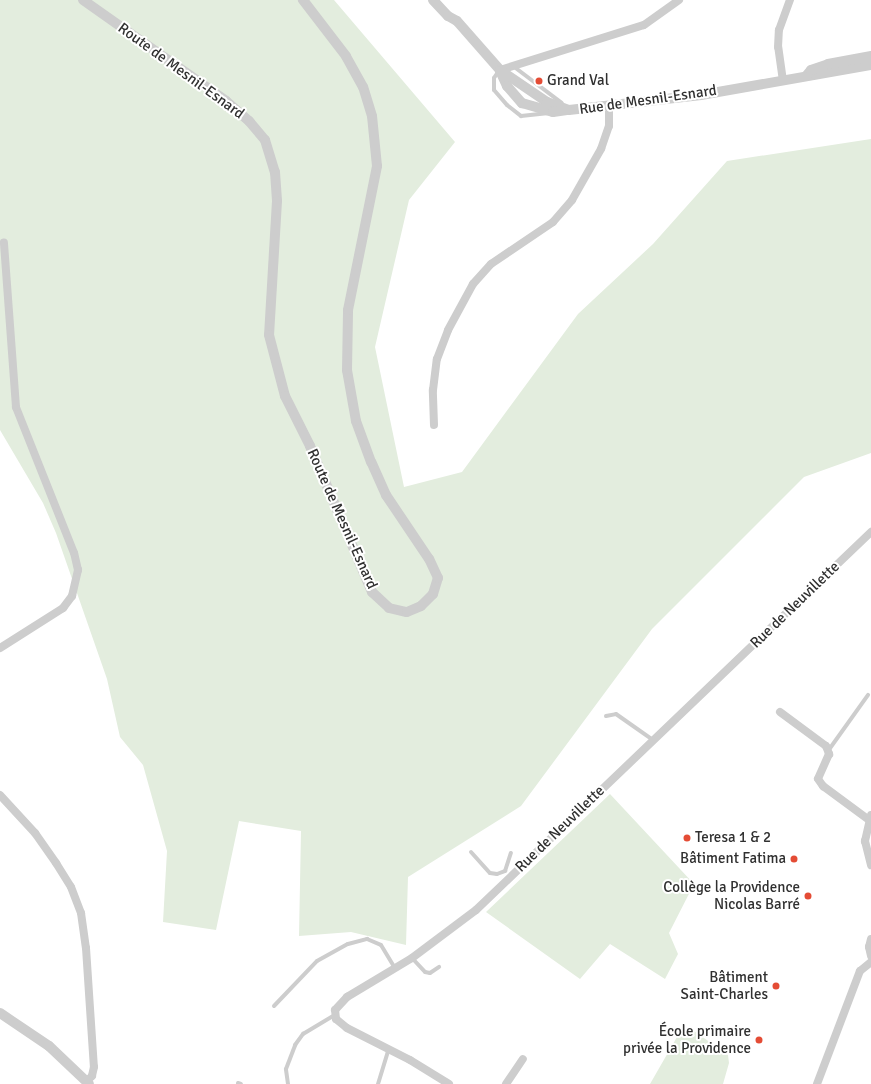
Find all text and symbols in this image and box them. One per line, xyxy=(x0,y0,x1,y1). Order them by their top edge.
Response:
street label: Route de Mesnil-Esnard xyxy=(114,19,248,123)
place label: Grand Val xyxy=(547,72,609,90)
marker: Grand Val xyxy=(534,76,544,86)
street label: Rue de Mesnil-Esnard xyxy=(578,81,718,119)
street label: Route de Mesnil-Esnard xyxy=(303,446,381,592)
street label: Rue de Neuvillette xyxy=(747,558,843,652)
street label: Rue de Neuvillette xyxy=(512,782,608,876)
place label: Teresa 1 & 2 xyxy=(695,829,771,847)
marker: Teresa 1 & 2 xyxy=(682,833,692,843)
place label: Bâtiment Fatima xyxy=(680,850,786,868)
marker: Bâtiment Fatima xyxy=(789,854,799,864)
place label: Collège la Providence Nicolas Barré xyxy=(663,878,800,913)
marker: Collège la Providence Nicolas Barré xyxy=(803,891,813,901)
place label: Bâtiment Saint-Charles xyxy=(681,968,768,1003)
marker: Bâtiment Saint-Charles xyxy=(771,981,781,991)
place label: École primaire privée la Providence xyxy=(623,1022,751,1057)
marker: École primaire privée la Providence xyxy=(754,1035,764,1045)

